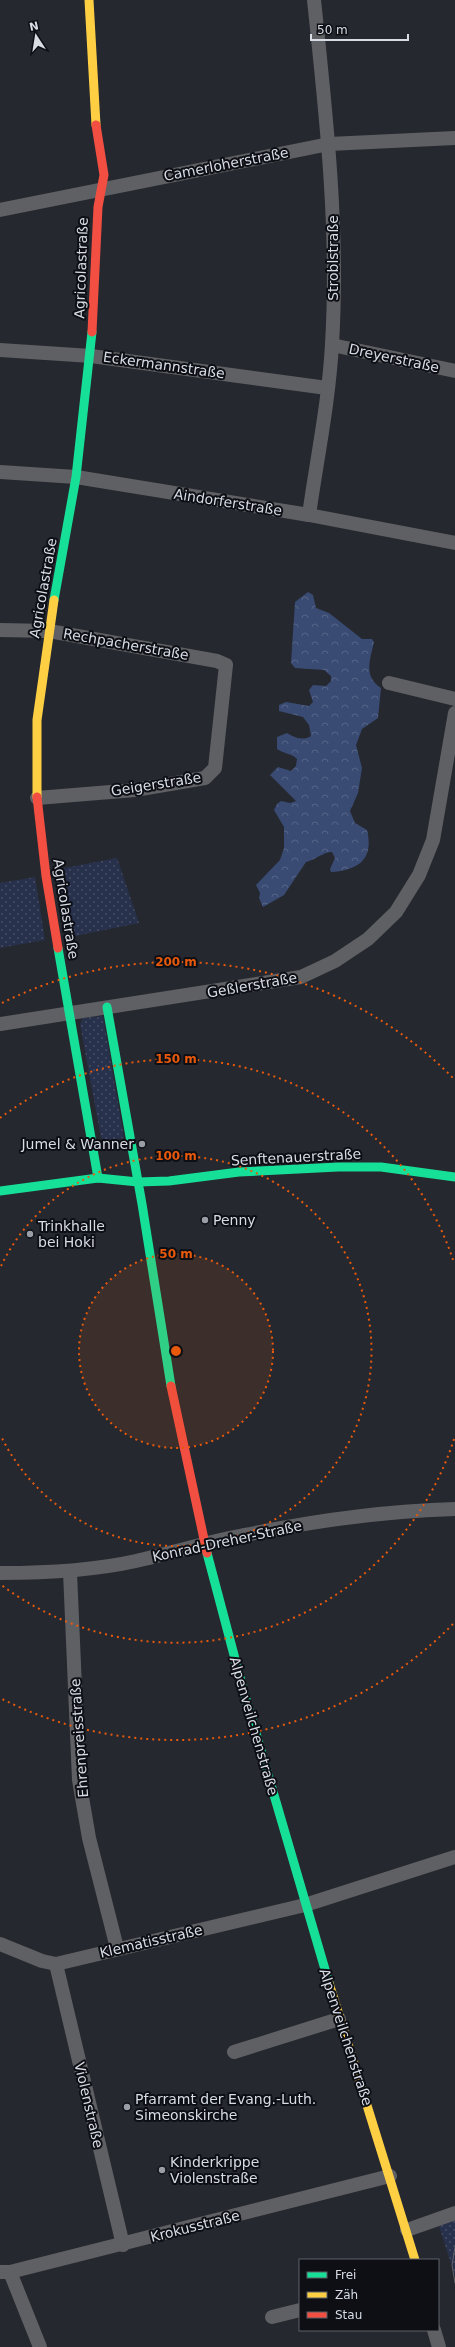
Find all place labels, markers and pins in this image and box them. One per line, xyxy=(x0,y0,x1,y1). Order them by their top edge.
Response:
place label: Jumel & Wanner xyxy=(20,1136,134,1152)
marker: Jumel & Wanner xyxy=(137,1139,147,1149)
place label: Penny xyxy=(213,1212,256,1228)
marker: Penny xyxy=(200,1215,210,1225)
place label: Trinkhalle bei Hoki xyxy=(37,1218,105,1250)
marker: Trinkhalle bei Hoki xyxy=(25,1229,35,1239)
centre of rings xyxy=(169,1344,183,1358)
place label: Pfarramt der Evang.-Luth. Simeonskirche xyxy=(135,2091,316,2123)
marker: Pfarramt der Evang.-Luth. Simeonskirche xyxy=(122,2102,132,2112)
place label: Kinderkrippe Violenstraße xyxy=(170,2154,259,2186)
marker: Kinderkrippe Violenstraße xyxy=(157,2165,167,2175)

